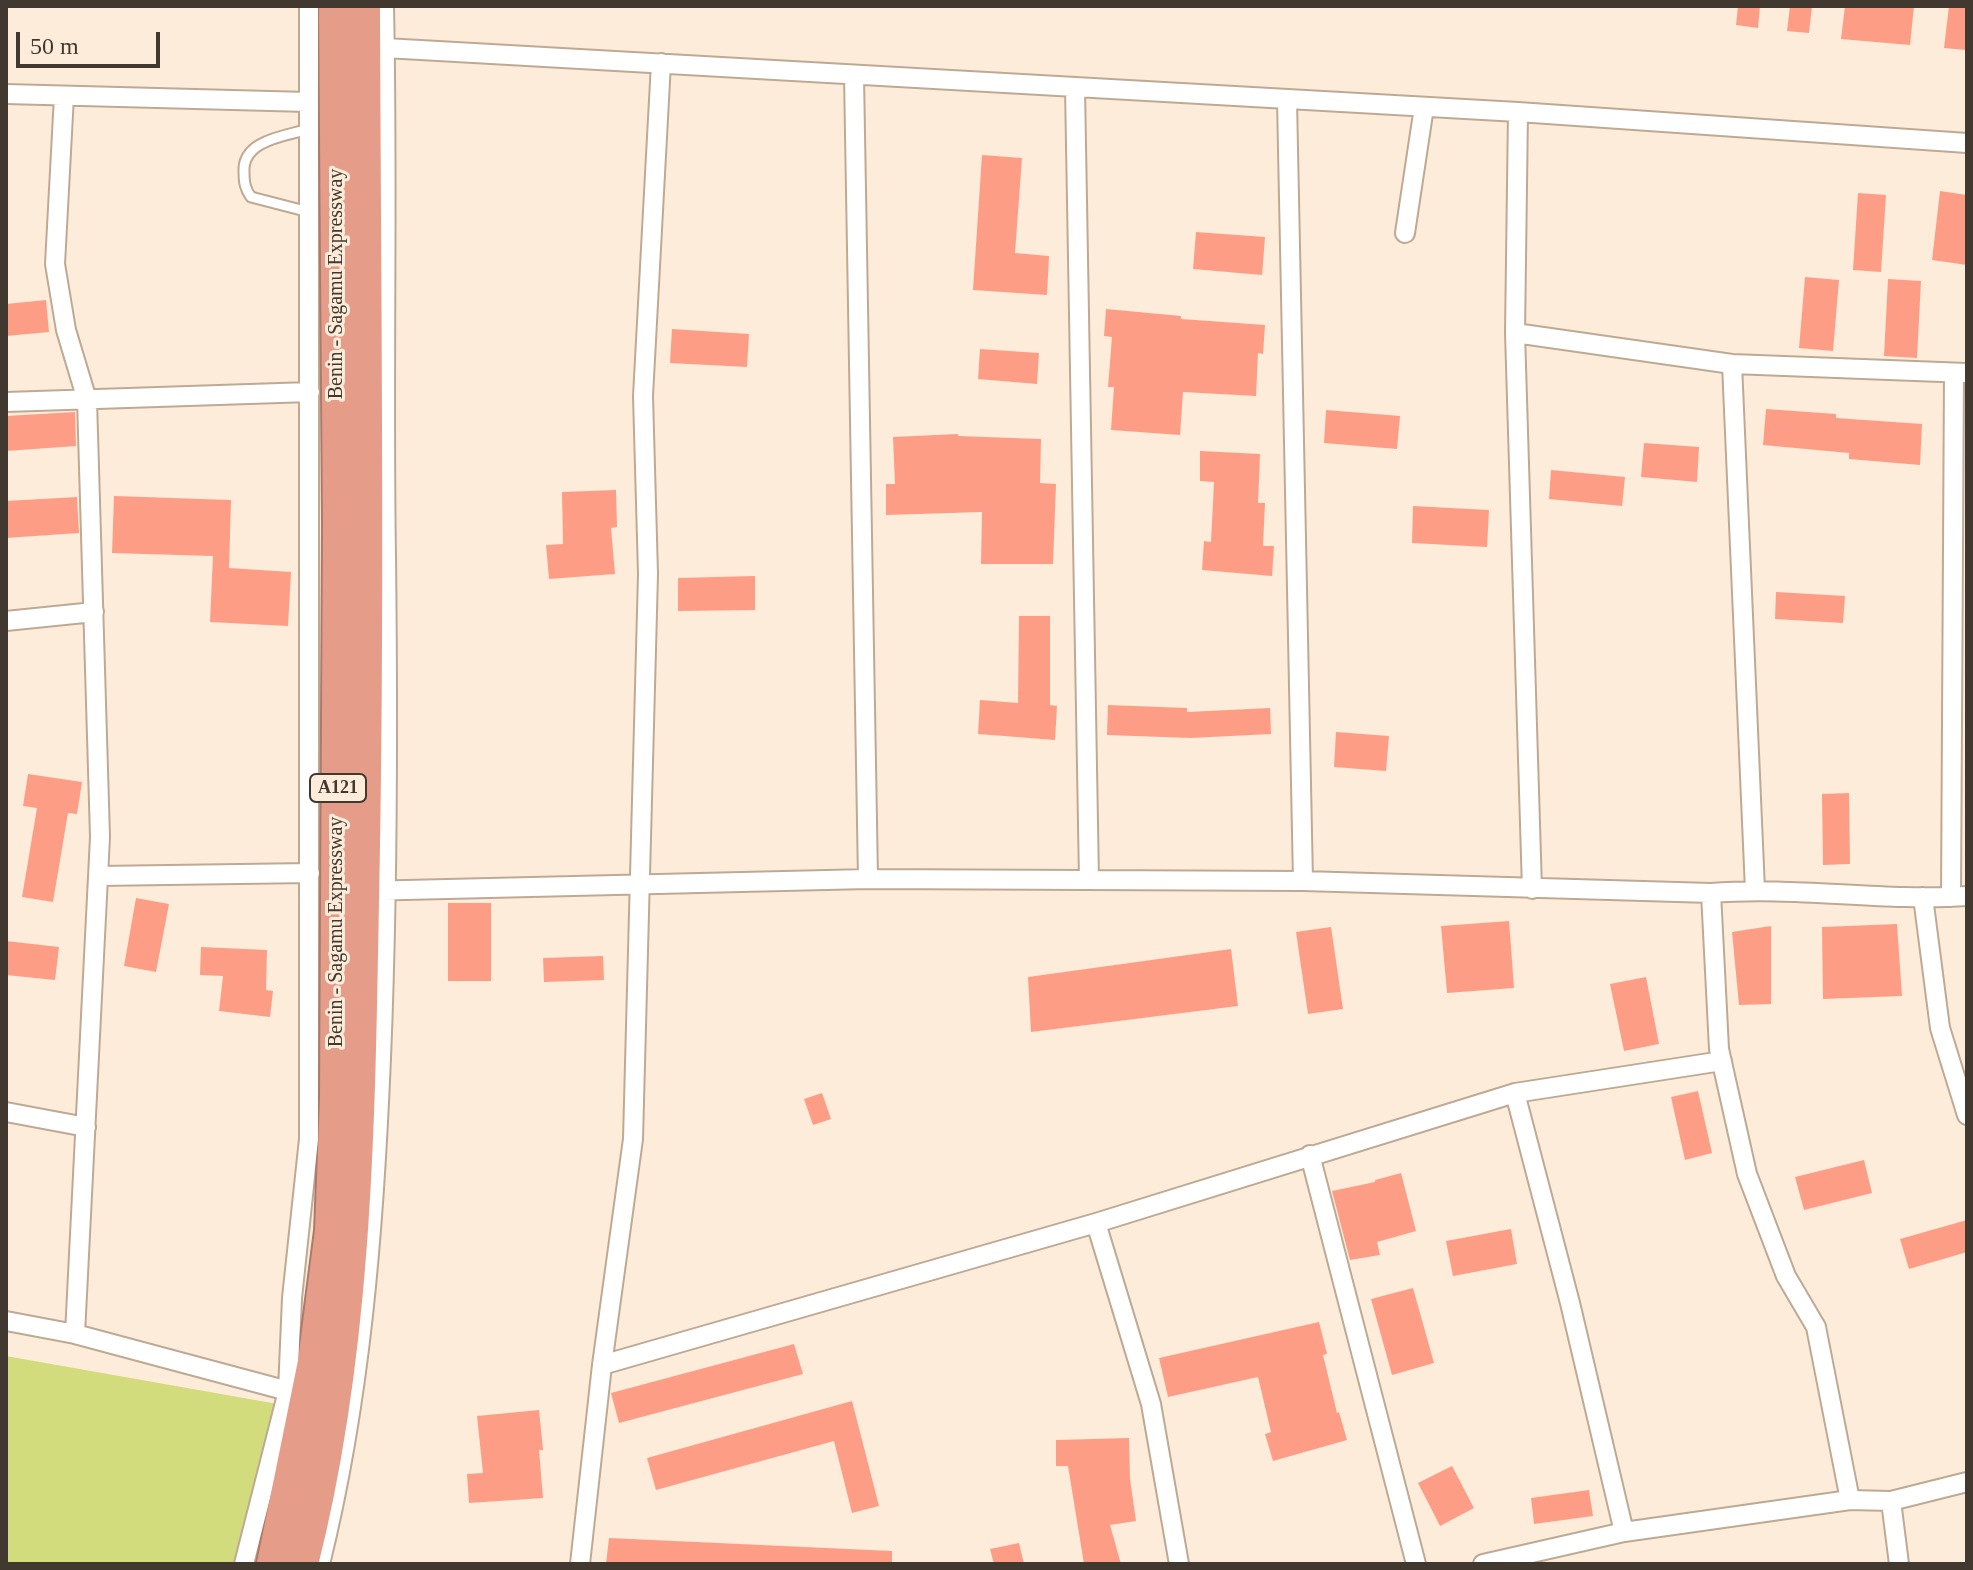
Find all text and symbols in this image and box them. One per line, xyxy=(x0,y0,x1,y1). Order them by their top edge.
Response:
scale bar xyxy=(20,16,164,66)
text: 50 m xyxy=(30,33,79,59)
street label: Benin - Sagamu Expressway xyxy=(325,169,349,399)
road number: A121 xyxy=(310,774,366,802)
street label: Benin - Sagamu Expressway xyxy=(325,817,349,1047)

